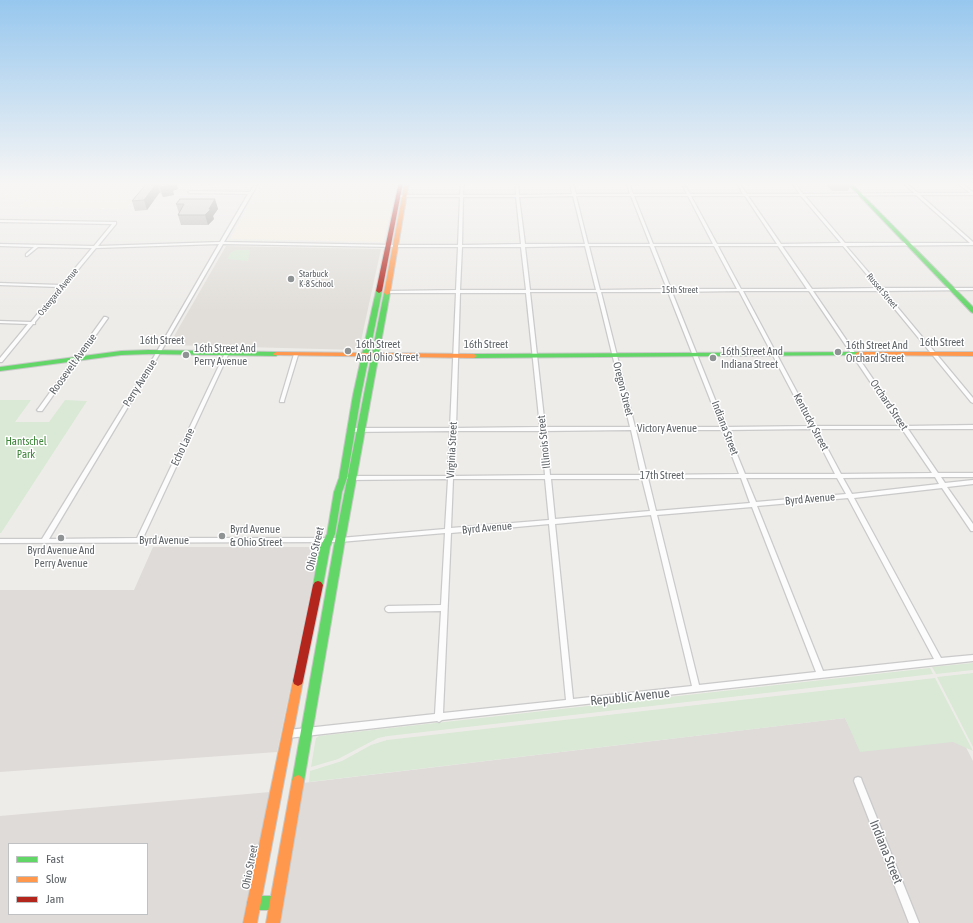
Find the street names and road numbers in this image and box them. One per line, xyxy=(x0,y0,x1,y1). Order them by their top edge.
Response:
street label: Ostergard Avenue xyxy=(35,266,81,318)
street label: Russet Street xyxy=(864,271,900,311)
street label: 15th Street xyxy=(662,285,698,295)
street label: Roosevelt Avenue xyxy=(46,331,100,397)
street label: 16th Street xyxy=(140,334,184,348)
street label: 16th Street xyxy=(920,336,964,350)
street label: 16th Street xyxy=(464,338,508,352)
street label: Perry Avenue xyxy=(120,357,160,409)
street label: Oregon Street xyxy=(610,361,636,417)
street label: Orchard Street xyxy=(867,377,911,433)
street label: Kentucky Street xyxy=(790,391,832,453)
street label: Indiana Street xyxy=(709,399,741,457)
street label: Illinois Street xyxy=(535,415,553,469)
street label: Virginia Street xyxy=(444,421,460,479)
street label: Victory Avenue xyxy=(637,422,697,436)
street label: Echo Lane xyxy=(168,426,198,468)
street label: 17th Street xyxy=(640,469,684,483)
street label: Byrd Avenue xyxy=(784,490,836,508)
street label: Byrd Avenue xyxy=(461,519,513,537)
street label: Ohio Street xyxy=(303,526,327,572)
street label: Byrd Avenue xyxy=(139,534,189,548)
street label: Republic Avenue xyxy=(589,685,671,709)
street label: Indiana Street xyxy=(866,818,906,886)
street label: Ohio Street xyxy=(239,844,261,890)

